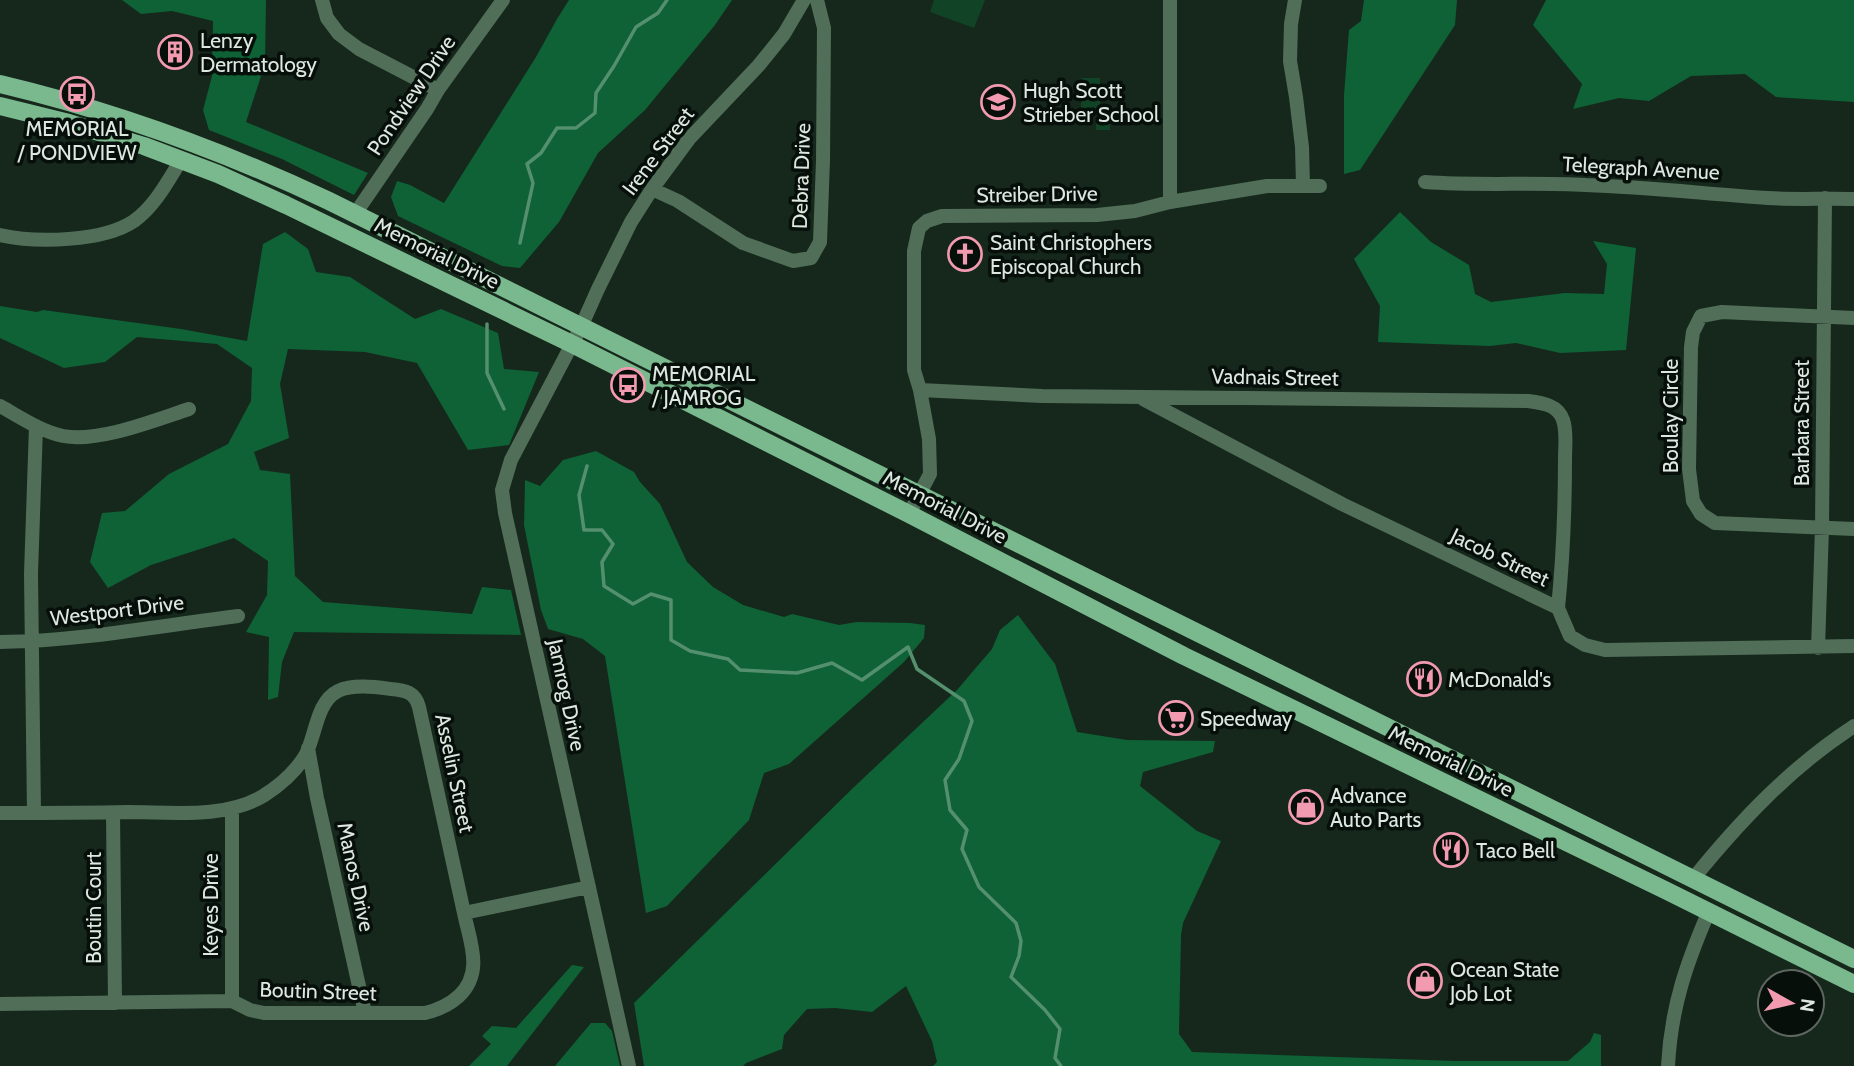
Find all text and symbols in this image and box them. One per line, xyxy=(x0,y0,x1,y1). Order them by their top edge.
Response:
place label: Lenzy Dermatology xyxy=(200,28,317,77)
street label: Pondview Drive xyxy=(362,30,460,160)
building icon: Lenzy Dermatology xyxy=(156,33,194,71)
bus stop icon: MEMORIAL / PONDVIEW xyxy=(58,75,96,113)
place label: Hugh Scott Strieber School xyxy=(1023,78,1159,127)
school or university icon: Hugh Scott Strieber School xyxy=(979,83,1017,121)
street label: Irene Street xyxy=(617,102,699,200)
place label: MEMORIAL / PONDVIEW xyxy=(16,116,137,165)
street label: Debra Drive xyxy=(787,122,815,229)
street label: Telegraph Avenue xyxy=(1562,151,1720,185)
street label: Streiber Drive xyxy=(976,180,1098,208)
street label: Memorial Drive xyxy=(371,212,504,294)
place label: Saint Christophers Episcopal Church xyxy=(990,230,1152,279)
church icon: Saint Christophers Episcopal Church xyxy=(946,235,984,273)
street label: Boulay Circle xyxy=(1658,358,1683,473)
street label: Barbara Street xyxy=(1789,360,1814,486)
place label: MEMORIAL / JAMROG xyxy=(651,361,756,410)
street label: Vadnais Street xyxy=(1211,363,1339,391)
bus stop icon: MEMORIAL / JAMROG xyxy=(609,366,647,404)
street label: Memorial Drive xyxy=(879,465,1011,549)
street label: Jacob Street xyxy=(1446,522,1553,592)
street label: Westport Drive xyxy=(49,589,185,631)
street label: Jamrog Drive xyxy=(543,636,591,754)
restaurant icon: McDonald's xyxy=(1405,660,1443,698)
place label: McDonald's xyxy=(1448,667,1552,692)
supermarket icon: Speedway xyxy=(1157,699,1195,737)
place label: Speedway xyxy=(1200,706,1293,731)
street label: Asselin Street xyxy=(430,711,480,835)
street label: Memorial Drive xyxy=(1385,720,1518,802)
place label: Advance Auto Parts xyxy=(1330,783,1421,832)
shop icon: Advance Auto Parts xyxy=(1287,788,1325,826)
street label: Manos Drive xyxy=(332,820,380,934)
restaurant icon: Taco Bell xyxy=(1432,831,1470,869)
place label: Taco Bell xyxy=(1476,838,1555,863)
street label: Boutin Court xyxy=(81,852,106,964)
street label: Keyes Drive xyxy=(198,853,223,957)
place label: Ocean State Job Lot xyxy=(1449,957,1560,1006)
shop icon: Ocean State Job Lot xyxy=(1406,962,1444,1000)
north arrow xyxy=(1756,968,1826,1038)
street label: Boutin Street xyxy=(259,976,377,1006)
text: N xyxy=(1795,997,1820,1014)

